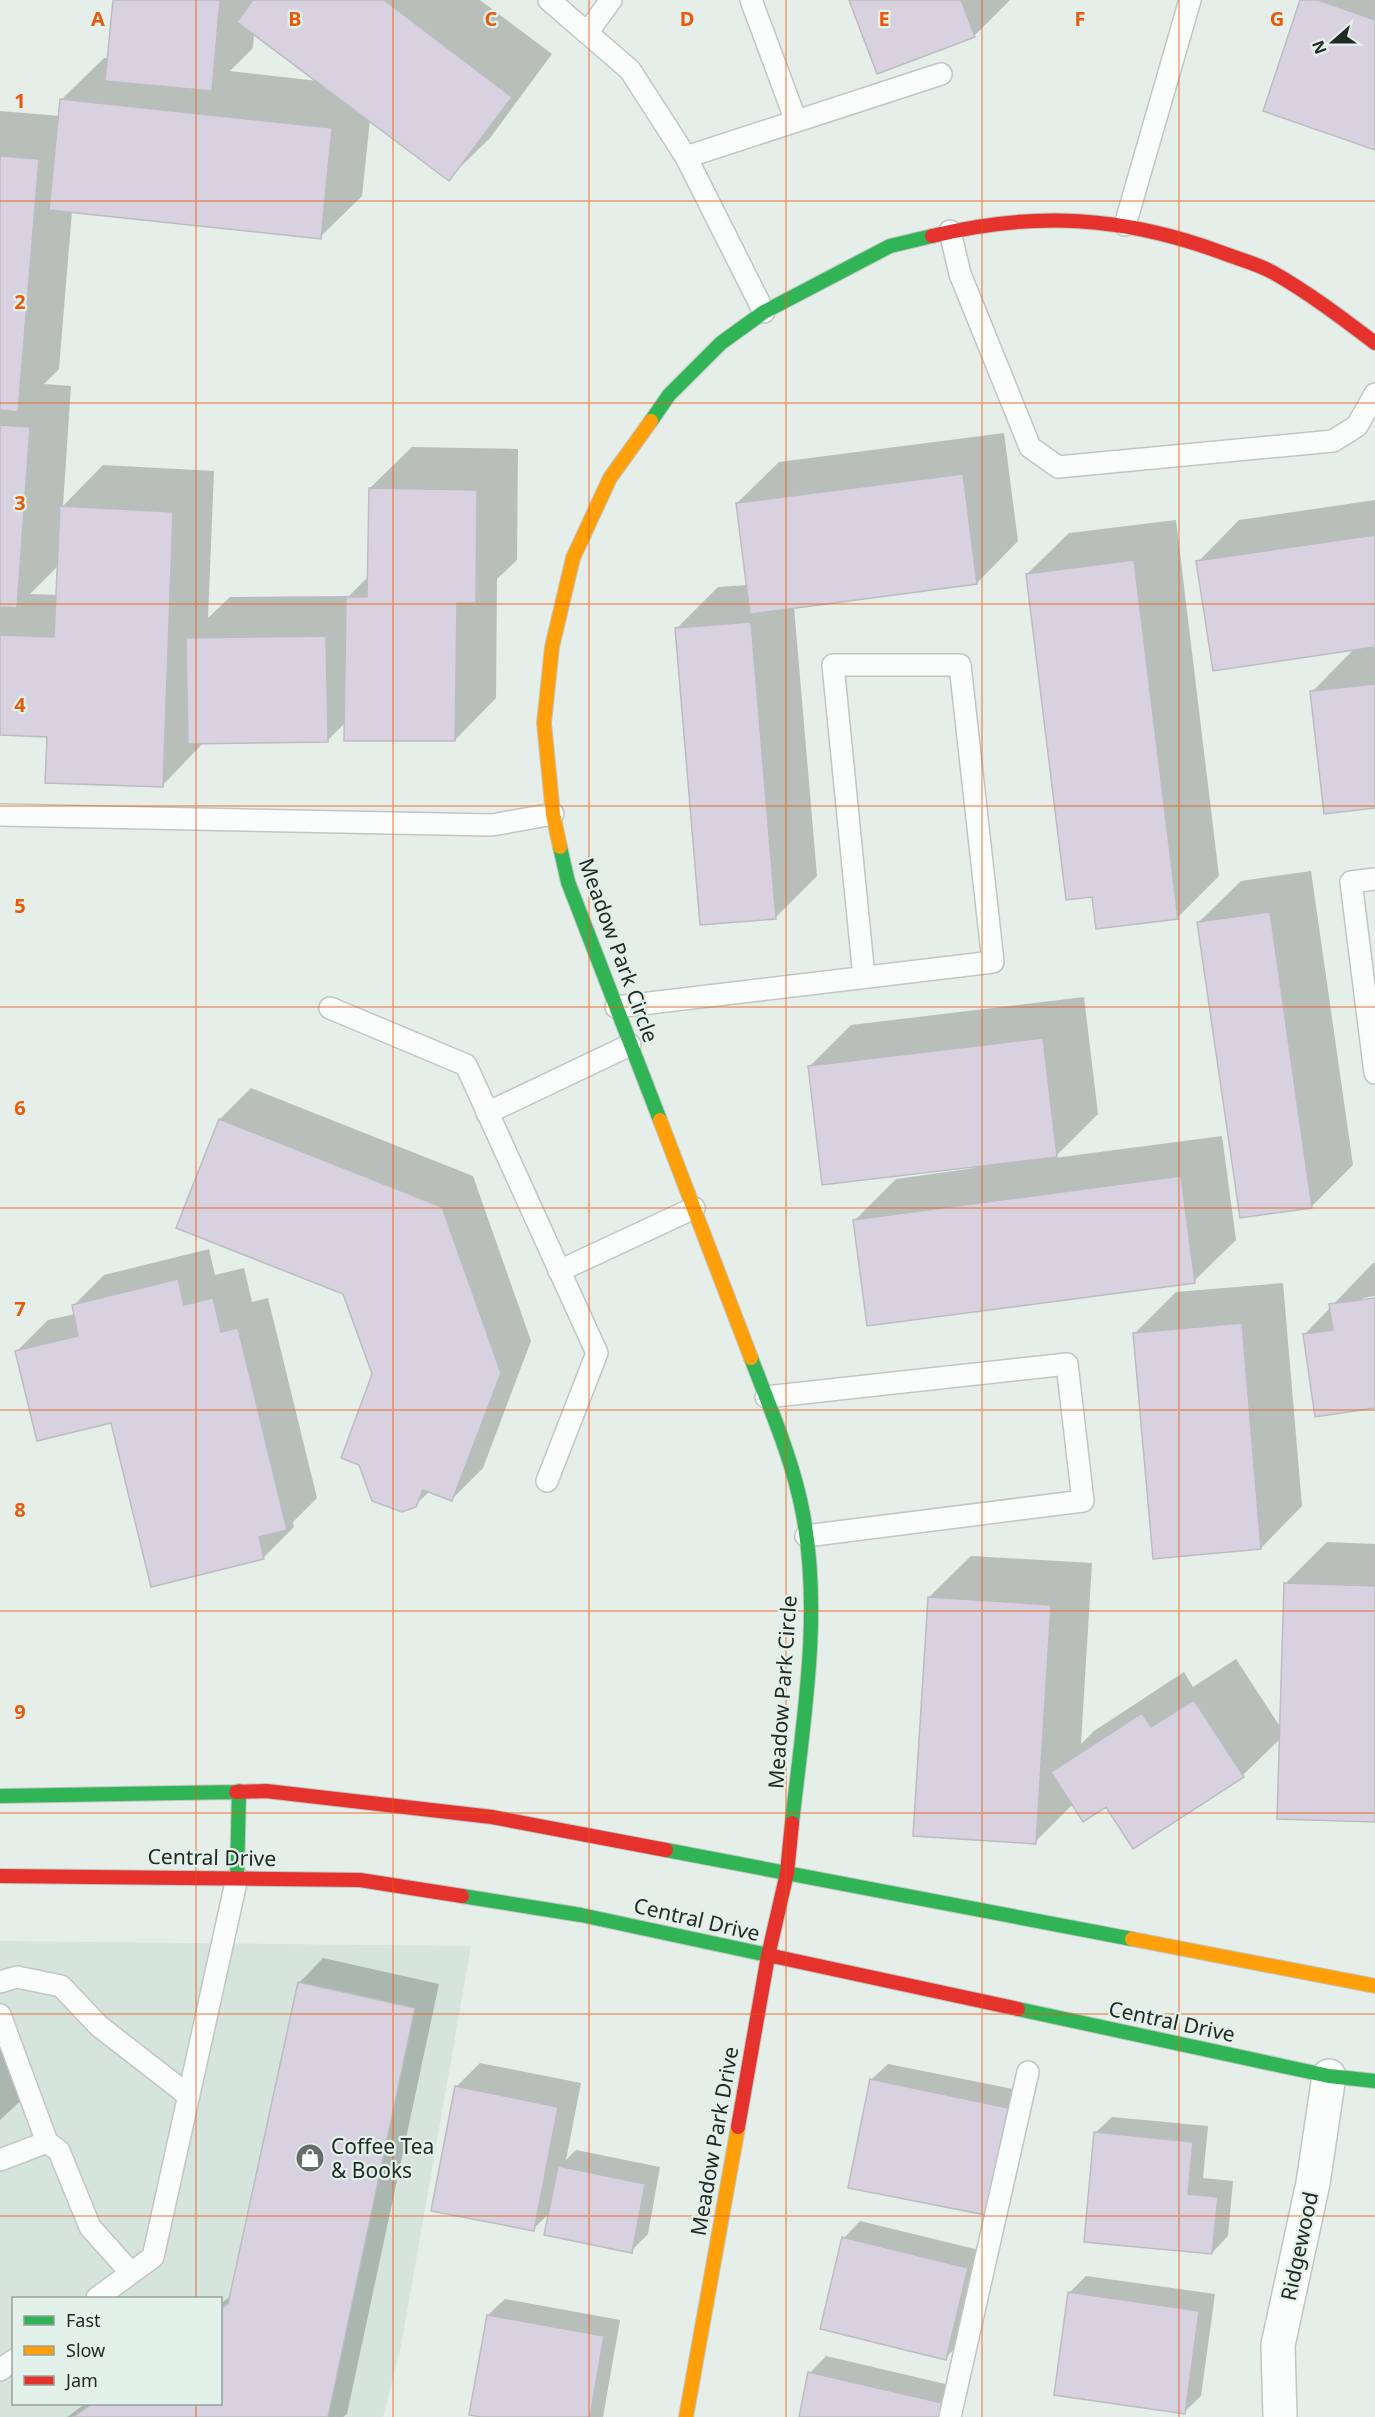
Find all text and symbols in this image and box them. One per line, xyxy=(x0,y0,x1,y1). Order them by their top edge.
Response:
text: A xyxy=(91,5,105,32)
text: B xyxy=(288,5,302,32)
text: C xyxy=(485,5,498,32)
text: D xyxy=(680,5,694,32)
text: E xyxy=(878,5,890,32)
text: F xyxy=(1075,5,1085,32)
text: G xyxy=(1270,5,1284,32)
north arrow xyxy=(1303,12,1363,72)
text: N xyxy=(1306,37,1332,57)
text: 1 xyxy=(14,87,26,114)
text: 2 xyxy=(14,288,26,315)
text: 3 xyxy=(14,489,26,516)
text: 4 xyxy=(14,691,26,718)
street label: Meadow Park Circle xyxy=(573,854,665,1046)
text: 5 xyxy=(14,892,26,919)
text: 6 xyxy=(14,1094,26,1121)
text: 7 xyxy=(14,1295,26,1322)
text: 8 xyxy=(14,1496,26,1523)
street label: Meadow Park Circle xyxy=(761,1594,803,1790)
text: 9 xyxy=(14,1698,26,1725)
street label: Central Drive xyxy=(147,1842,277,1872)
street label: Central Drive xyxy=(631,1891,763,1947)
street label: Central Drive xyxy=(1106,1994,1238,2048)
street label: Meadow Park Drive xyxy=(684,2044,744,2238)
place label: Coffee Tea & Books xyxy=(331,2132,434,2184)
shop icon: Coffee Tea & Books xyxy=(294,2142,326,2174)
street label: Ridgewood xyxy=(1274,2189,1324,2303)
legend xyxy=(12,2297,222,2405)
text: Fast xyxy=(66,2308,101,2332)
text: Slow xyxy=(66,2338,105,2362)
text: Jam xyxy=(64,2368,98,2392)

